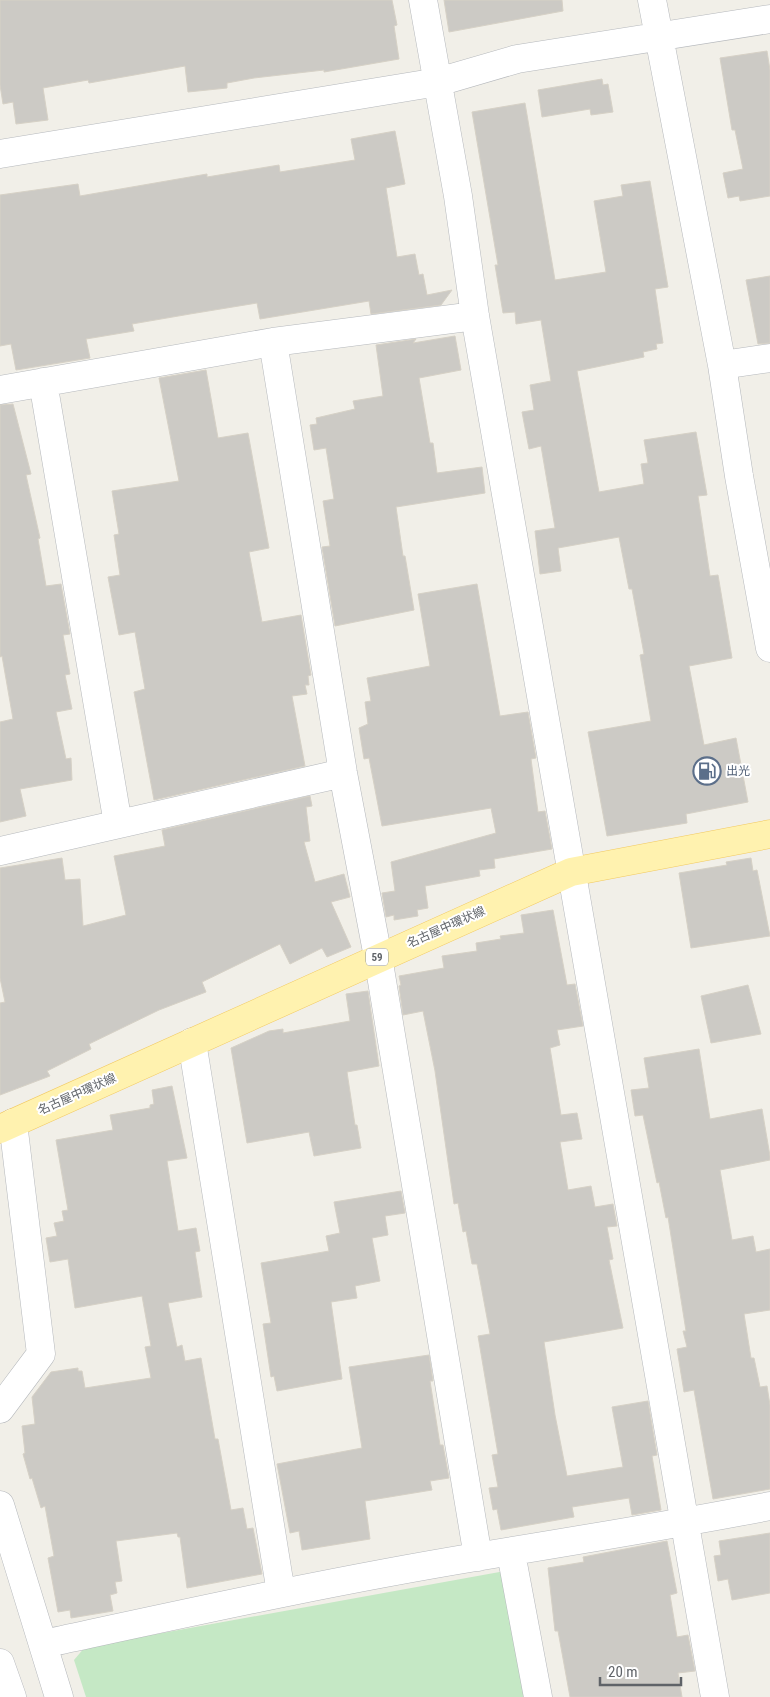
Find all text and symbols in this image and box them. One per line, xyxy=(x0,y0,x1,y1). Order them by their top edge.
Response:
fuel station icon: 出光 xyxy=(692,756,722,786)
place label: 出光 xyxy=(726,764,750,778)
street label: 名古屋中環状線 xyxy=(405,904,487,950)
road number: 59 xyxy=(366,949,388,966)
street label: 名古屋中環状線 xyxy=(36,1071,118,1117)
scale bar xyxy=(600,1654,681,1686)
text: 20 m xyxy=(608,1663,638,1681)

